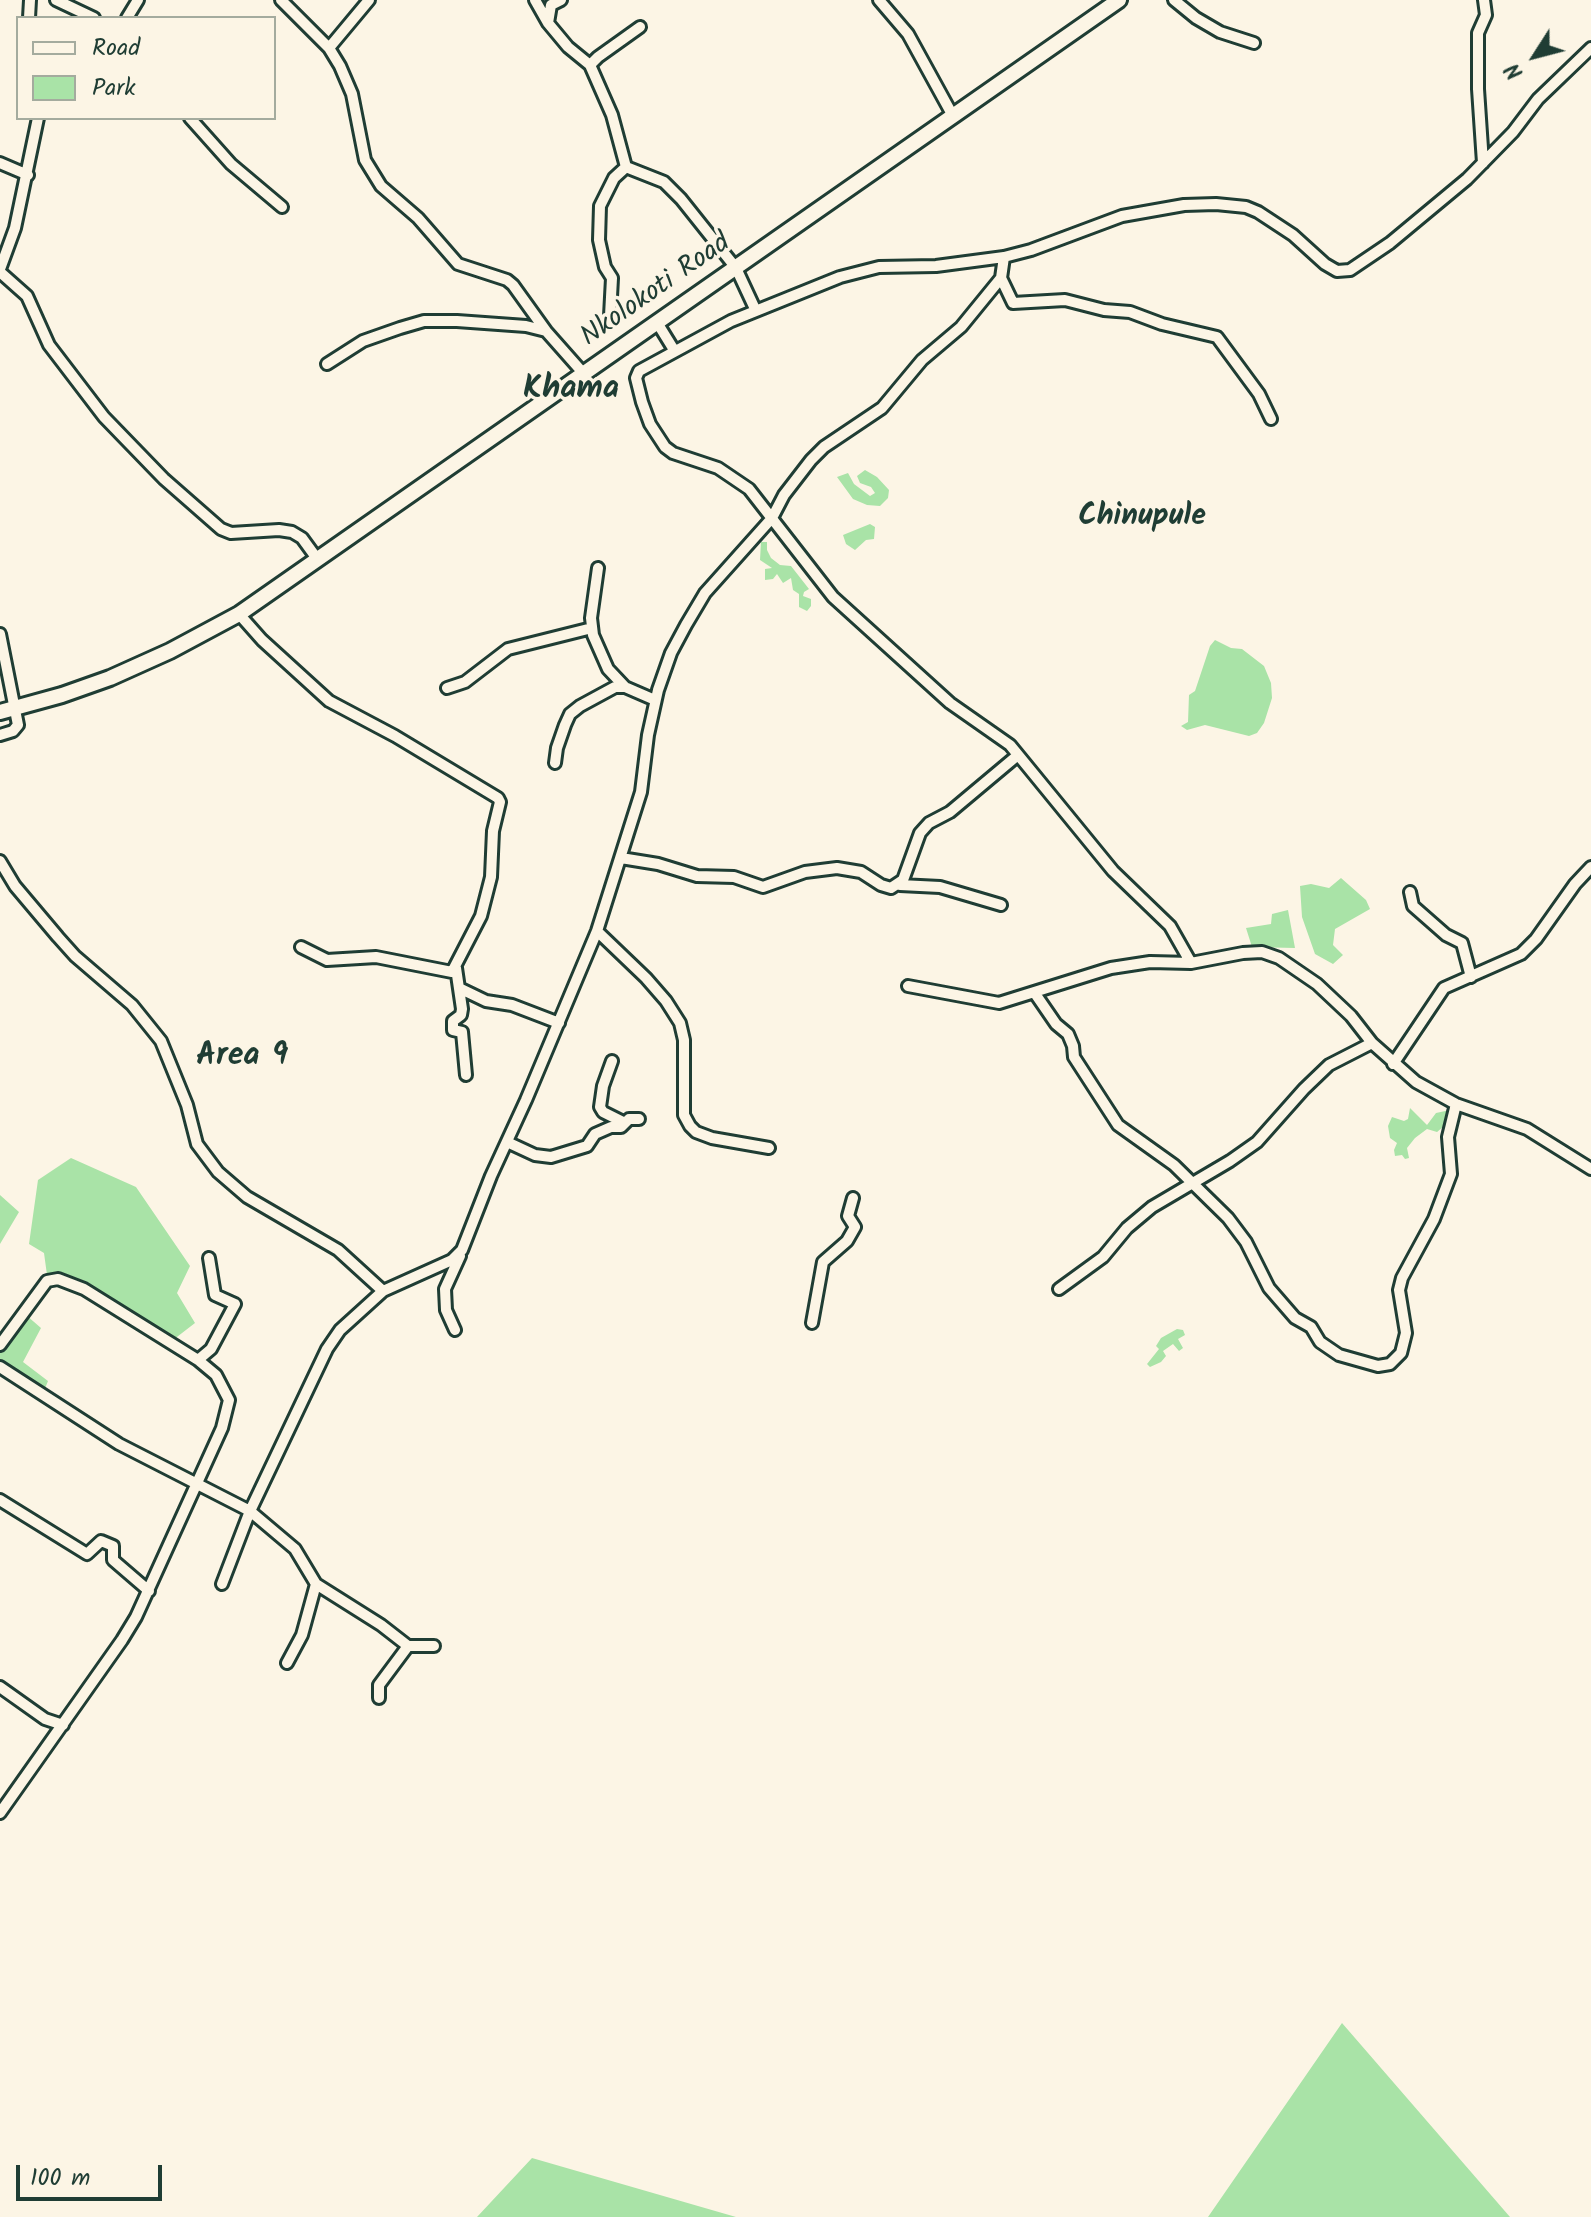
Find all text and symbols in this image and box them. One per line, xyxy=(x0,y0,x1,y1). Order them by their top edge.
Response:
legend xyxy=(16,16,276,120)
north arrow xyxy=(1495,16,1575,96)
text: Road xyxy=(92,29,140,68)
text: N xyxy=(1497,55,1533,86)
text: Park xyxy=(92,69,136,108)
street label: Nkolokoti Road xyxy=(576,228,738,356)
district label: Khama xyxy=(523,373,619,411)
district label: Chinupule xyxy=(1078,501,1206,537)
district label: Area 9 xyxy=(196,1040,288,1078)
scale bar xyxy=(20,2149,166,2199)
text: 100 m xyxy=(30,2159,90,2198)

